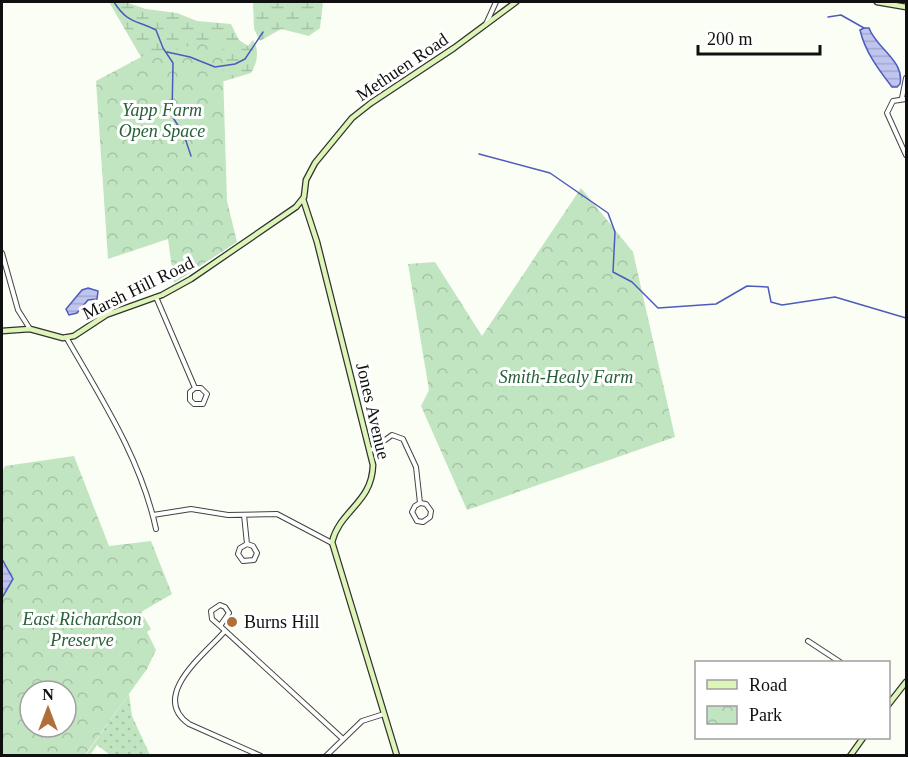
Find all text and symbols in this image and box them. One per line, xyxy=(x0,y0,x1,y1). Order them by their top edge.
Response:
scale bar xyxy=(698,18,820,56)
street label: Methuen Road xyxy=(352,29,452,105)
text: 200 m xyxy=(707,29,753,49)
park label: Yapp Farm Open Space xyxy=(119,100,205,141)
street label: Marsh Hill Road xyxy=(79,252,197,324)
street label: Jones Avenue xyxy=(352,361,394,461)
park label: Smith-Healy Farm xyxy=(499,367,633,387)
park label: East Richardson Preserve xyxy=(22,609,141,650)
place label: Burns Hill xyxy=(244,612,320,632)
marker: Burns Hill xyxy=(225,615,239,629)
legend xyxy=(695,661,890,739)
text: Road xyxy=(749,675,787,695)
north arrow xyxy=(18,679,78,739)
text: N xyxy=(42,686,54,703)
text: Park xyxy=(749,705,782,725)

